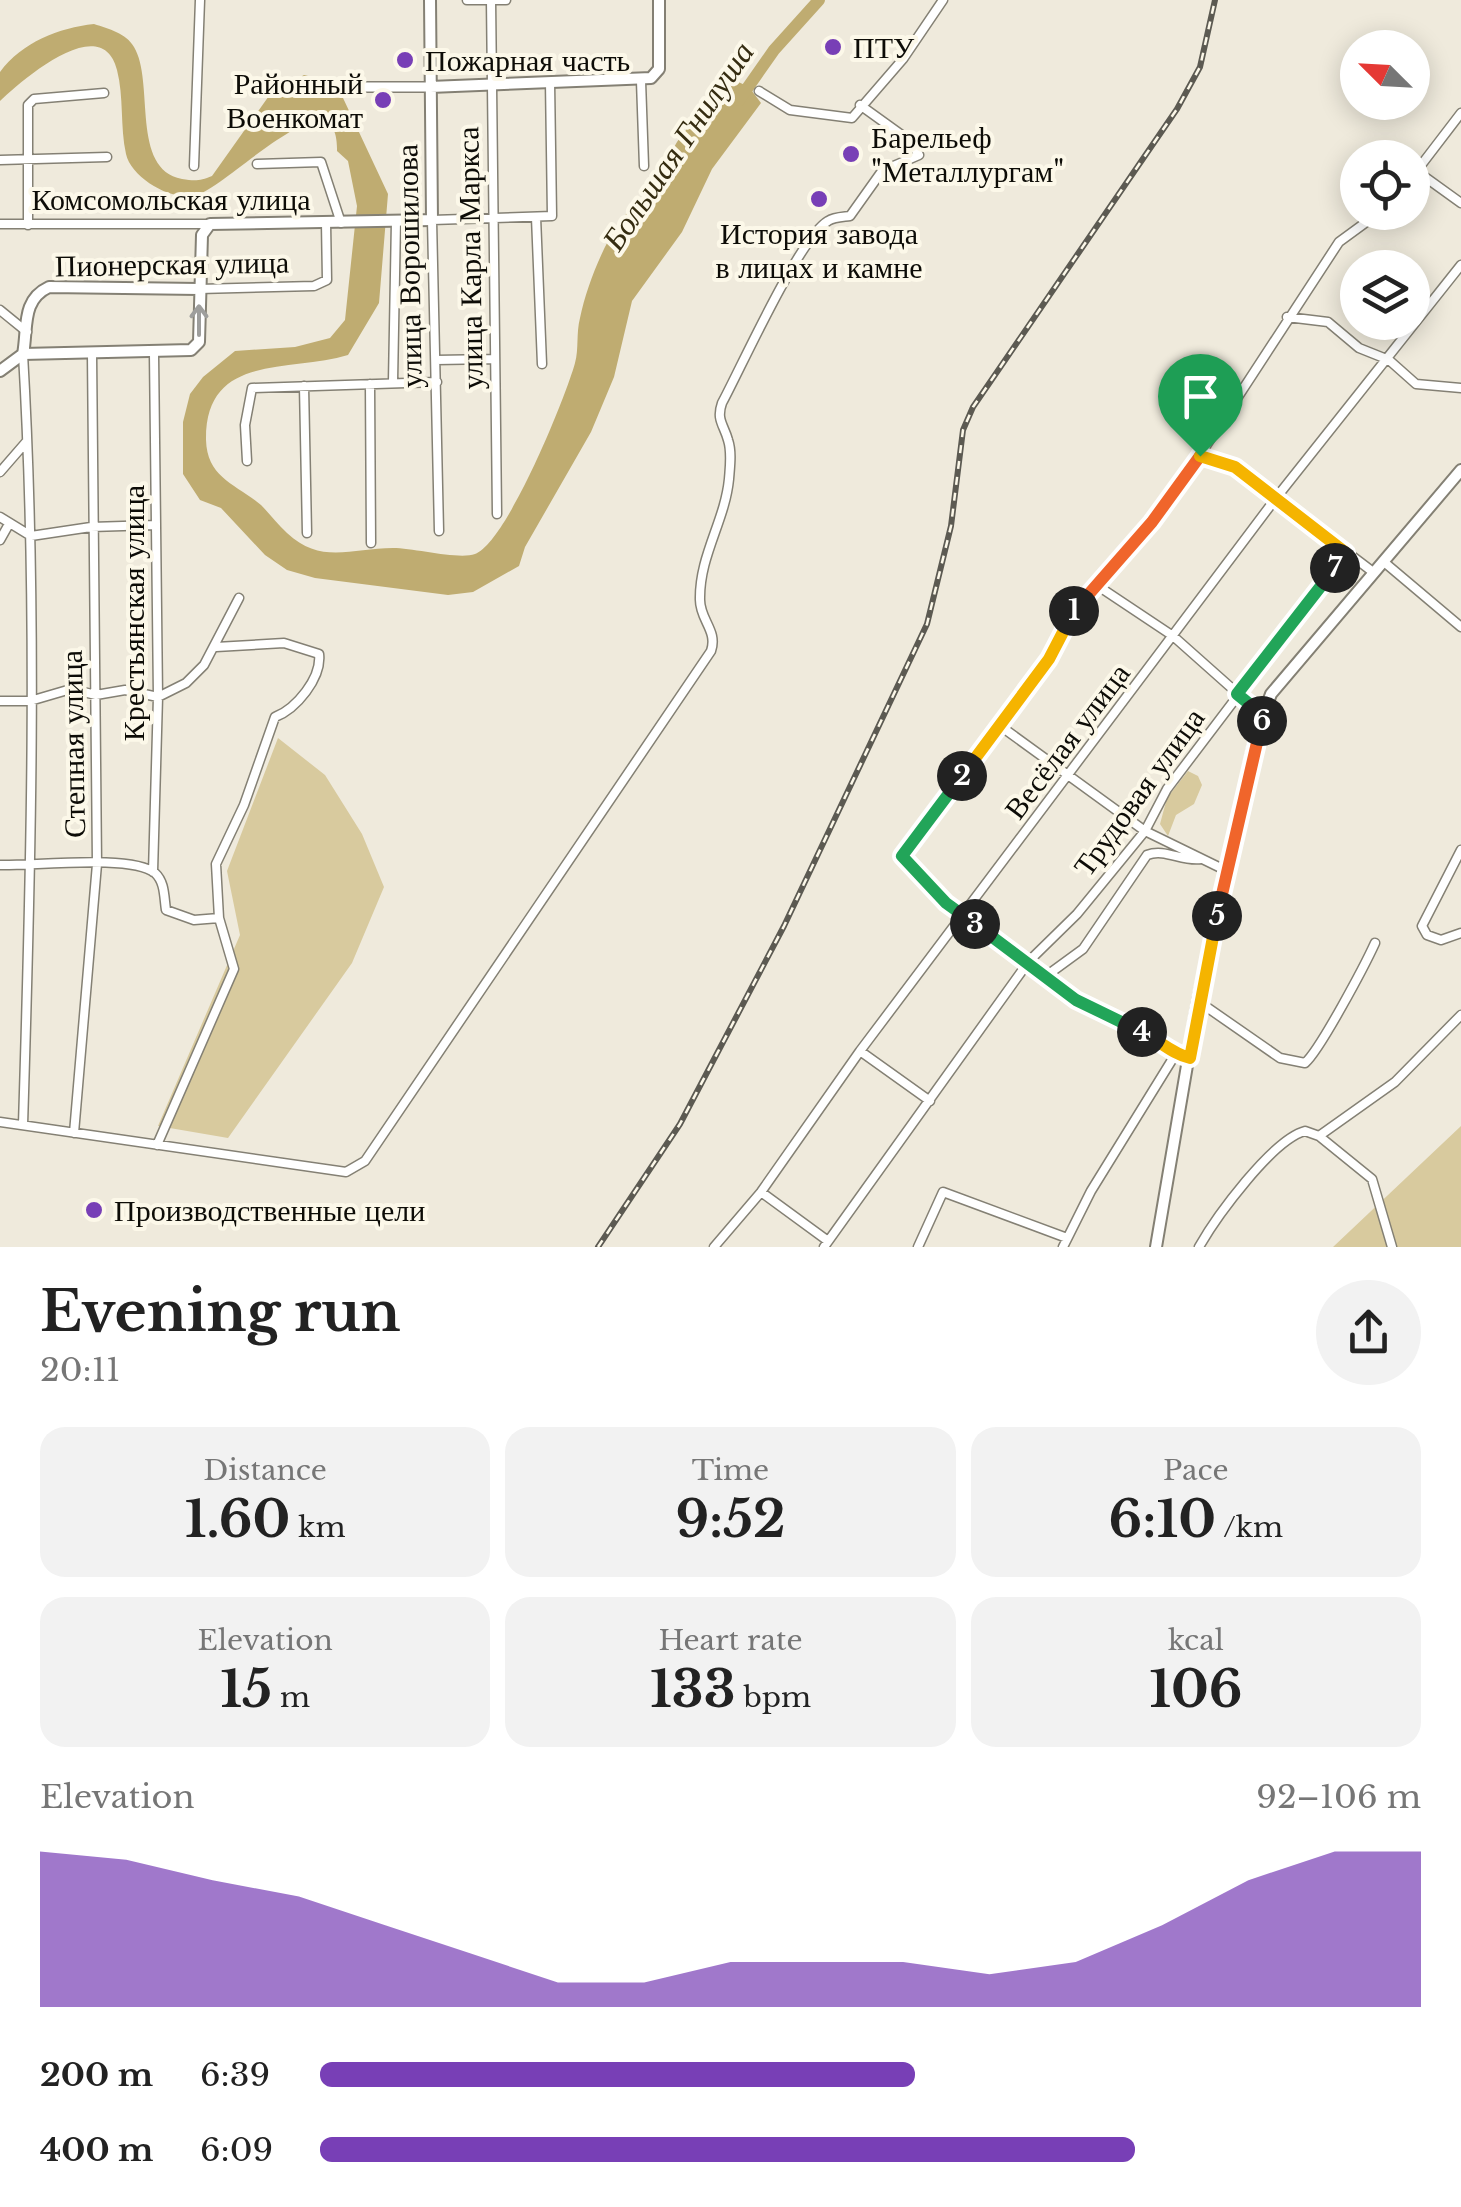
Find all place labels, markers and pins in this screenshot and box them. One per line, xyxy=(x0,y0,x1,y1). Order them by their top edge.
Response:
place label: ПТУ xyxy=(853,29,915,66)
marker: ПТУ xyxy=(822,36,844,58)
place label: Пожарная часть xyxy=(425,42,630,79)
marker: Пожарная часть xyxy=(394,49,416,71)
place label: Районный Военкомат xyxy=(226,65,363,136)
marker: Районный Военкомат xyxy=(372,89,394,111)
place label: Барельеф "Металлургам" xyxy=(871,119,1064,190)
marker: Барельеф "Металлургам" xyxy=(840,143,862,165)
marker: История завода в лицах и камне xyxy=(808,188,830,210)
place label: История завода в лицах и камне xyxy=(715,215,923,286)
pin xyxy=(1158,354,1243,457)
pin: 7 xyxy=(1310,543,1360,593)
pin: 1 xyxy=(1049,586,1099,636)
pin: 6 xyxy=(1237,696,1287,746)
pin: 2 xyxy=(937,751,987,801)
pin: 5 xyxy=(1192,891,1242,941)
pin: 3 xyxy=(950,899,1000,949)
pin: 4 xyxy=(1117,1007,1167,1057)
place label: Производственные цели xyxy=(114,1192,425,1229)
marker: Производственные цели xyxy=(83,1199,105,1221)

